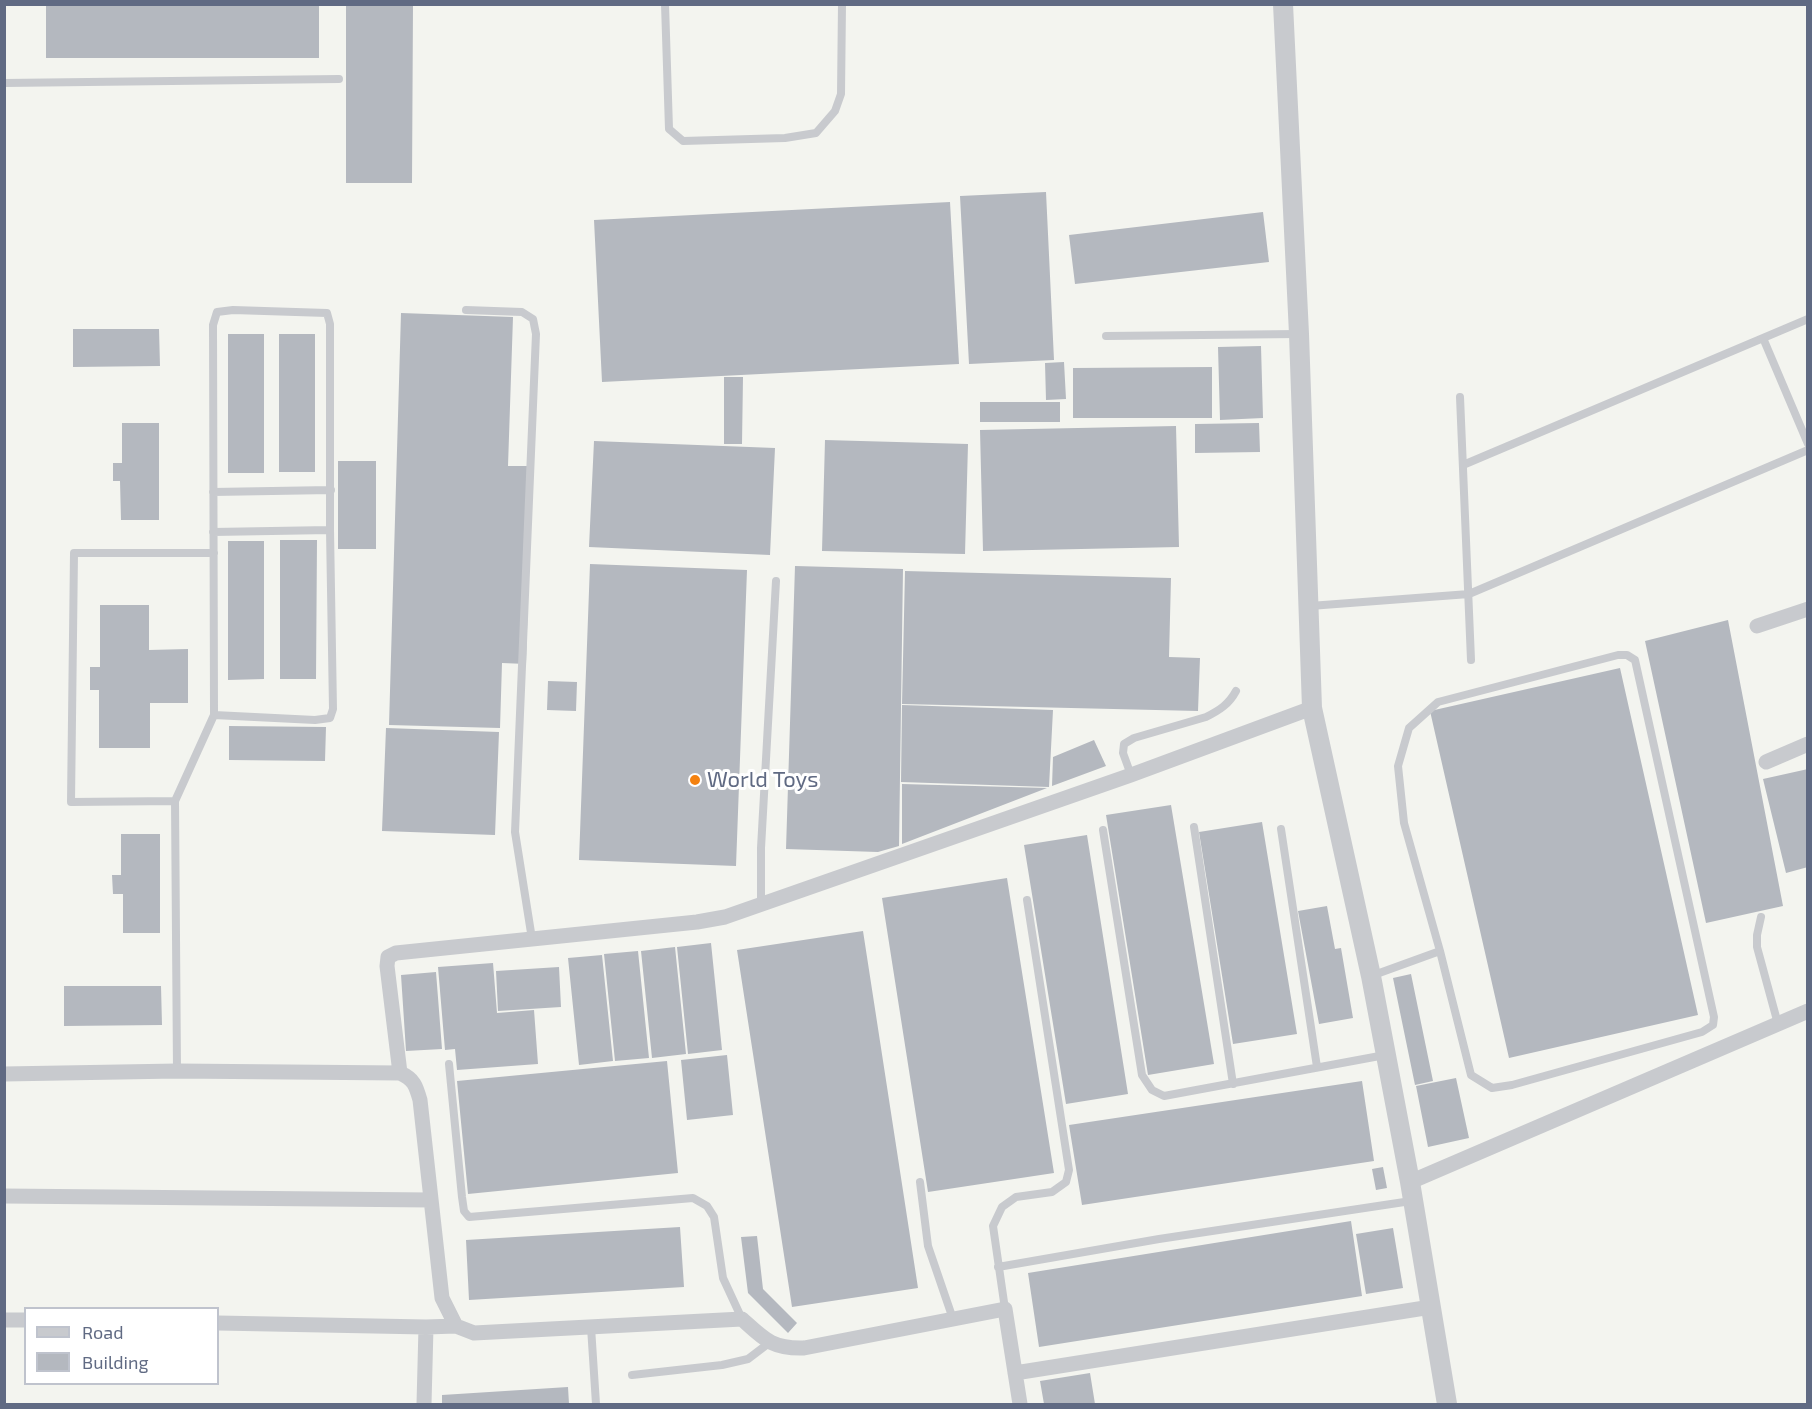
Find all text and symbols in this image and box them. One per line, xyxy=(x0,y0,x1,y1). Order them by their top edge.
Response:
place label: World Toys xyxy=(707,767,818,793)
marker: World Toys xyxy=(688,773,702,787)
legend xyxy=(24,1307,219,1385)
text: Road xyxy=(82,1321,123,1343)
text: Building xyxy=(82,1351,149,1373)

